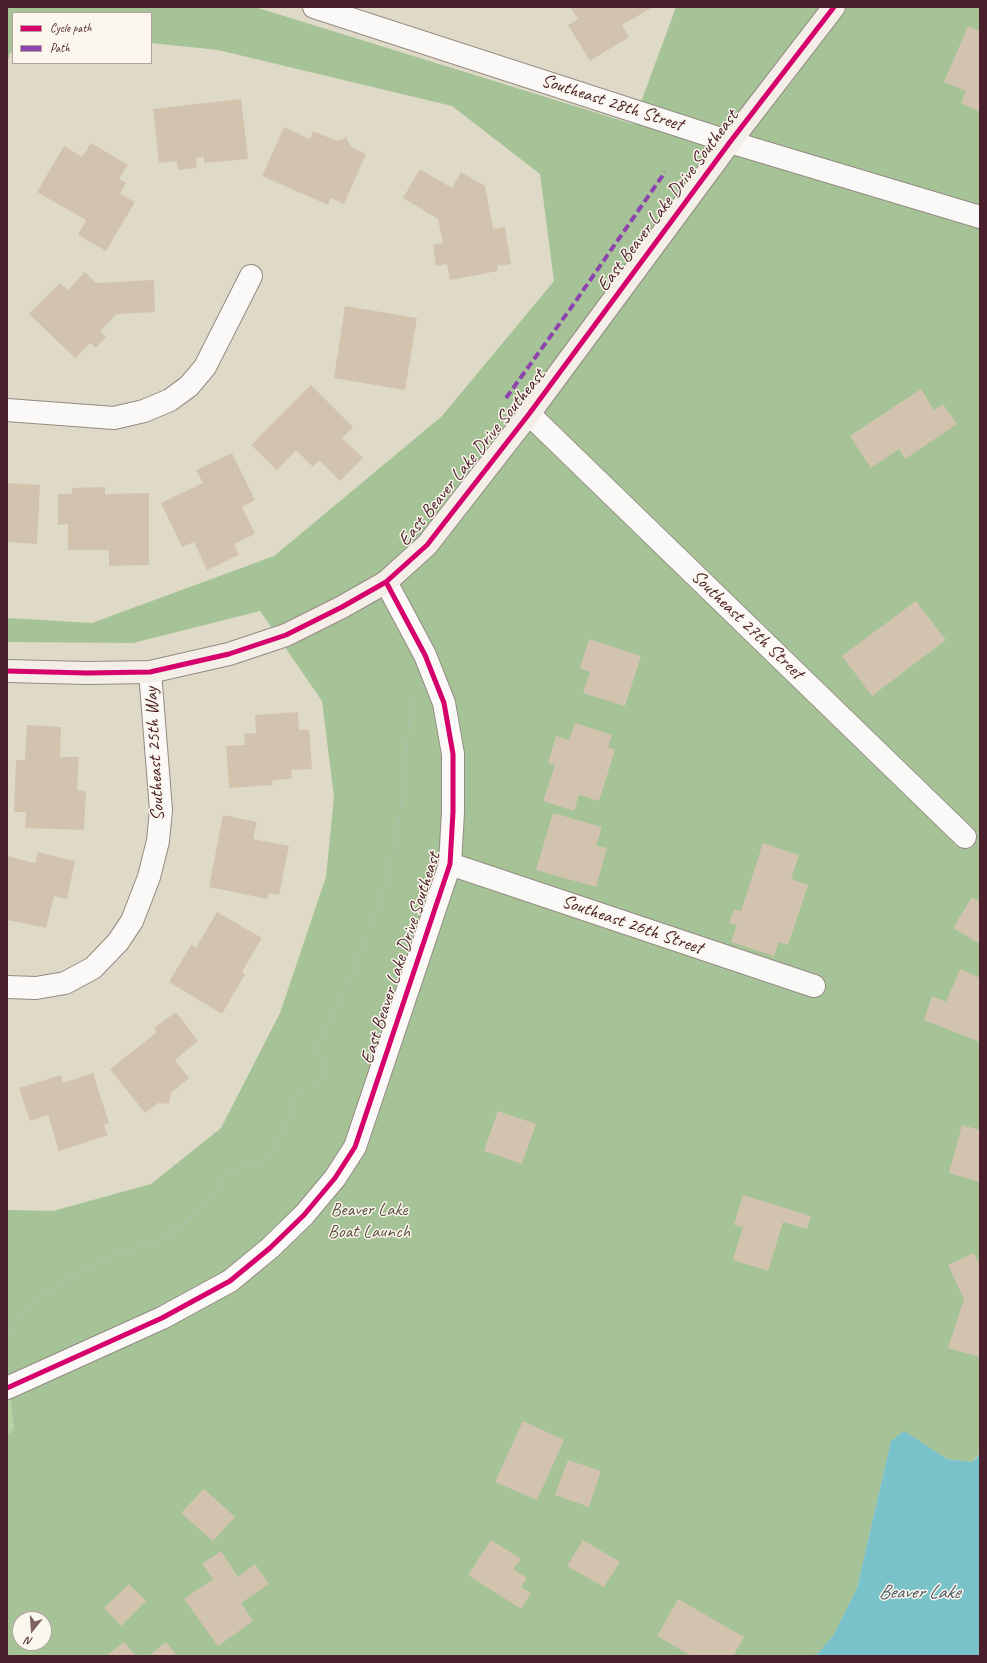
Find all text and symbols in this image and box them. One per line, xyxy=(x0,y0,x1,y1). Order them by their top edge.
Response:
legend xyxy=(12,12,152,64)
text: Cycle path xyxy=(50,20,92,36)
text: Path xyxy=(50,40,70,56)
street label: Southeast 28th Street xyxy=(538,69,686,137)
street label: East Beaver Lake Drive Southeast xyxy=(592,106,744,296)
street label: East Beaver Lake Drive Southeast xyxy=(394,365,550,551)
street label: Southeast 27th Street xyxy=(686,566,808,684)
street label: Southeast 25th Way xyxy=(140,686,170,822)
street label: East Beaver Lake Drive Southeast xyxy=(356,849,446,1067)
street label: Southeast 26th Street xyxy=(559,890,705,960)
park label: Beaver Lake Boat Launch xyxy=(328,1199,410,1243)
water label: Beaver Lake xyxy=(878,1581,960,1605)
north arrow xyxy=(12,1611,52,1651)
text: N xyxy=(23,1634,34,1649)

